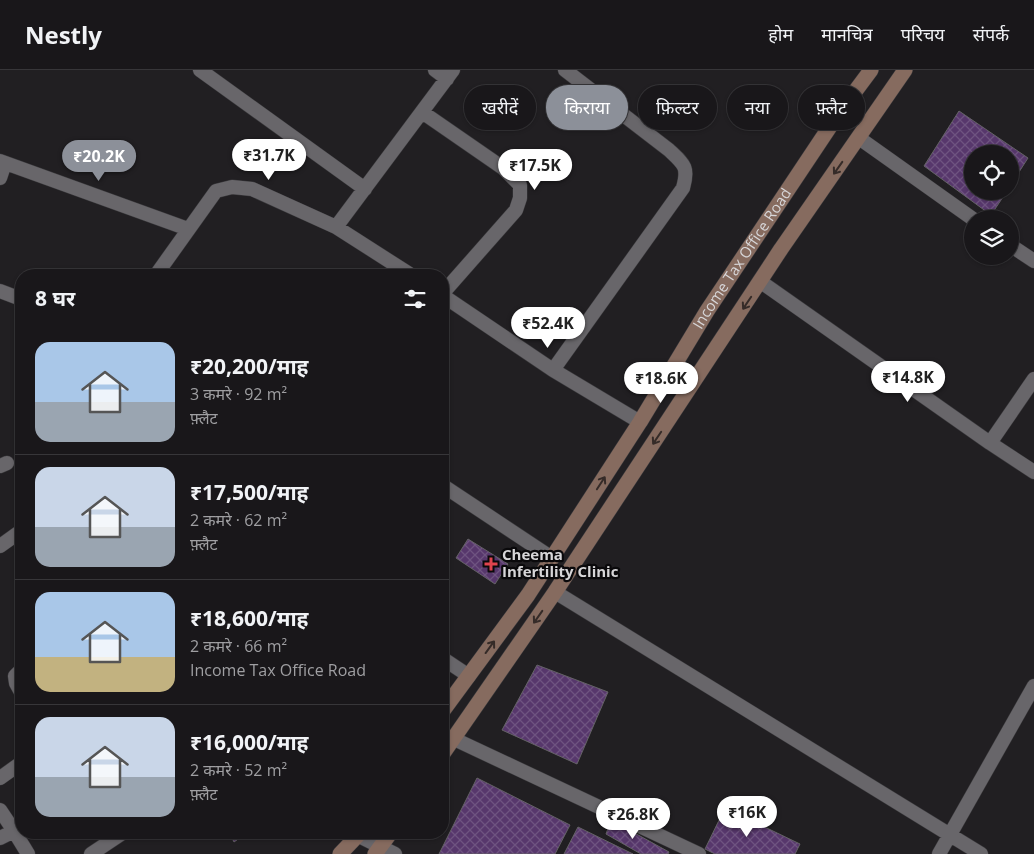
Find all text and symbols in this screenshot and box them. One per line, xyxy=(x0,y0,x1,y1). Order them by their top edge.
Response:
text: Nestly xyxy=(25,18,102,51)
text: होम xyxy=(768,22,793,46)
text: मानचित्र xyxy=(821,22,873,46)
text: परिचय xyxy=(901,22,945,46)
text: संपर्क xyxy=(973,22,1009,46)
chip: खरीदें xyxy=(464,85,536,130)
chip: किराया xyxy=(546,85,628,130)
chip: फ़िल्टर xyxy=(638,85,717,130)
chip: नया xyxy=(727,85,788,130)
chip: फ़्लैट xyxy=(798,85,865,130)
pin: ₹31.7K xyxy=(228,138,310,181)
pin: ₹20.2K xyxy=(58,140,140,182)
text: ₹31.7K xyxy=(243,144,295,166)
text: ₹20.2K xyxy=(73,145,125,167)
map controls xyxy=(964,145,1019,265)
button: locate xyxy=(964,145,1019,200)
pin: ₹17.5K xyxy=(494,148,576,191)
text: ₹17.5K xyxy=(509,154,561,176)
one-way arrow xyxy=(833,161,843,175)
street label: Income Tax Office Road xyxy=(687,184,795,332)
button: layers xyxy=(964,210,1019,265)
text: 8 घर xyxy=(35,284,75,312)
icon: filters xyxy=(401,285,429,313)
one-way arrow xyxy=(742,295,752,309)
pin: ₹52.4K xyxy=(507,306,589,349)
text: ₹52.4K xyxy=(522,312,574,334)
text: ₹20,200/माह xyxy=(190,352,308,380)
pin: ₹14.8K xyxy=(867,360,949,403)
icon: home xyxy=(75,362,135,422)
pin: ₹18.6K xyxy=(620,362,702,404)
text: ₹14.8K xyxy=(882,366,934,388)
text: ₹18.6K xyxy=(635,367,687,389)
text: 3 कमरे · 92 m² xyxy=(190,383,287,405)
text: फ़्लैट xyxy=(190,407,218,429)
one-way arrow xyxy=(652,430,662,444)
one-way arrow xyxy=(595,476,606,490)
text: ₹17,500/माह xyxy=(190,478,308,506)
icon: home xyxy=(75,487,135,547)
text: 2 कमरे · 62 m² xyxy=(190,509,287,531)
text: फ़्लैट xyxy=(190,533,218,555)
place label: Cheema Infertility Clinic xyxy=(502,544,619,581)
marker: Cheema Infertility Clinic xyxy=(484,557,498,571)
text: ₹18,600/माह xyxy=(190,604,308,632)
one-way arrow xyxy=(533,610,543,624)
icon: home xyxy=(75,612,135,672)
text: 2 कमरे · 66 m² xyxy=(190,635,287,657)
one-way arrow xyxy=(485,640,495,654)
text: Income Tax Office Road xyxy=(190,659,366,681)
text: ₹16,000/माह xyxy=(190,728,308,756)
icon: home xyxy=(75,737,135,797)
text: 2 कमरे · 52 m² xyxy=(190,759,287,781)
text: फ़्लैट xyxy=(190,783,218,805)
pin: ₹16K xyxy=(717,796,777,838)
pin: ₹26.8K xyxy=(592,798,674,840)
text: ₹16K xyxy=(728,801,766,823)
text: ₹26.8K xyxy=(607,803,659,825)

